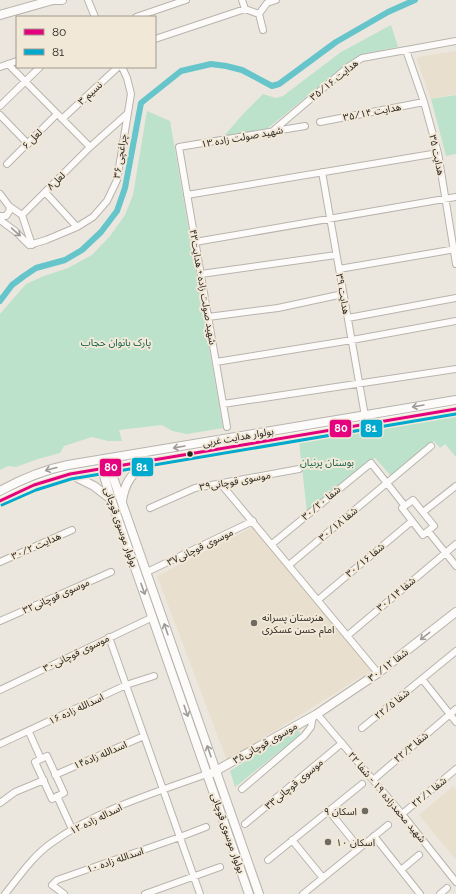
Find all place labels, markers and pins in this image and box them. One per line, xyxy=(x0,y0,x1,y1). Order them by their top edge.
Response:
unlabelled marker xyxy=(185,449,195,459)
place label: هنرستان پسرانه امام حسن عسکری xyxy=(262,612,334,638)
marker: هنرستان پسرانه امام حسن عسکری xyxy=(249,618,259,628)
place label: اسکان ۹ xyxy=(324,806,357,817)
marker: اسکان ۹ xyxy=(360,806,370,816)
marker: اسکان ۱۰ xyxy=(323,837,333,847)
place label: اسکان ۱۰ xyxy=(336,837,375,848)

